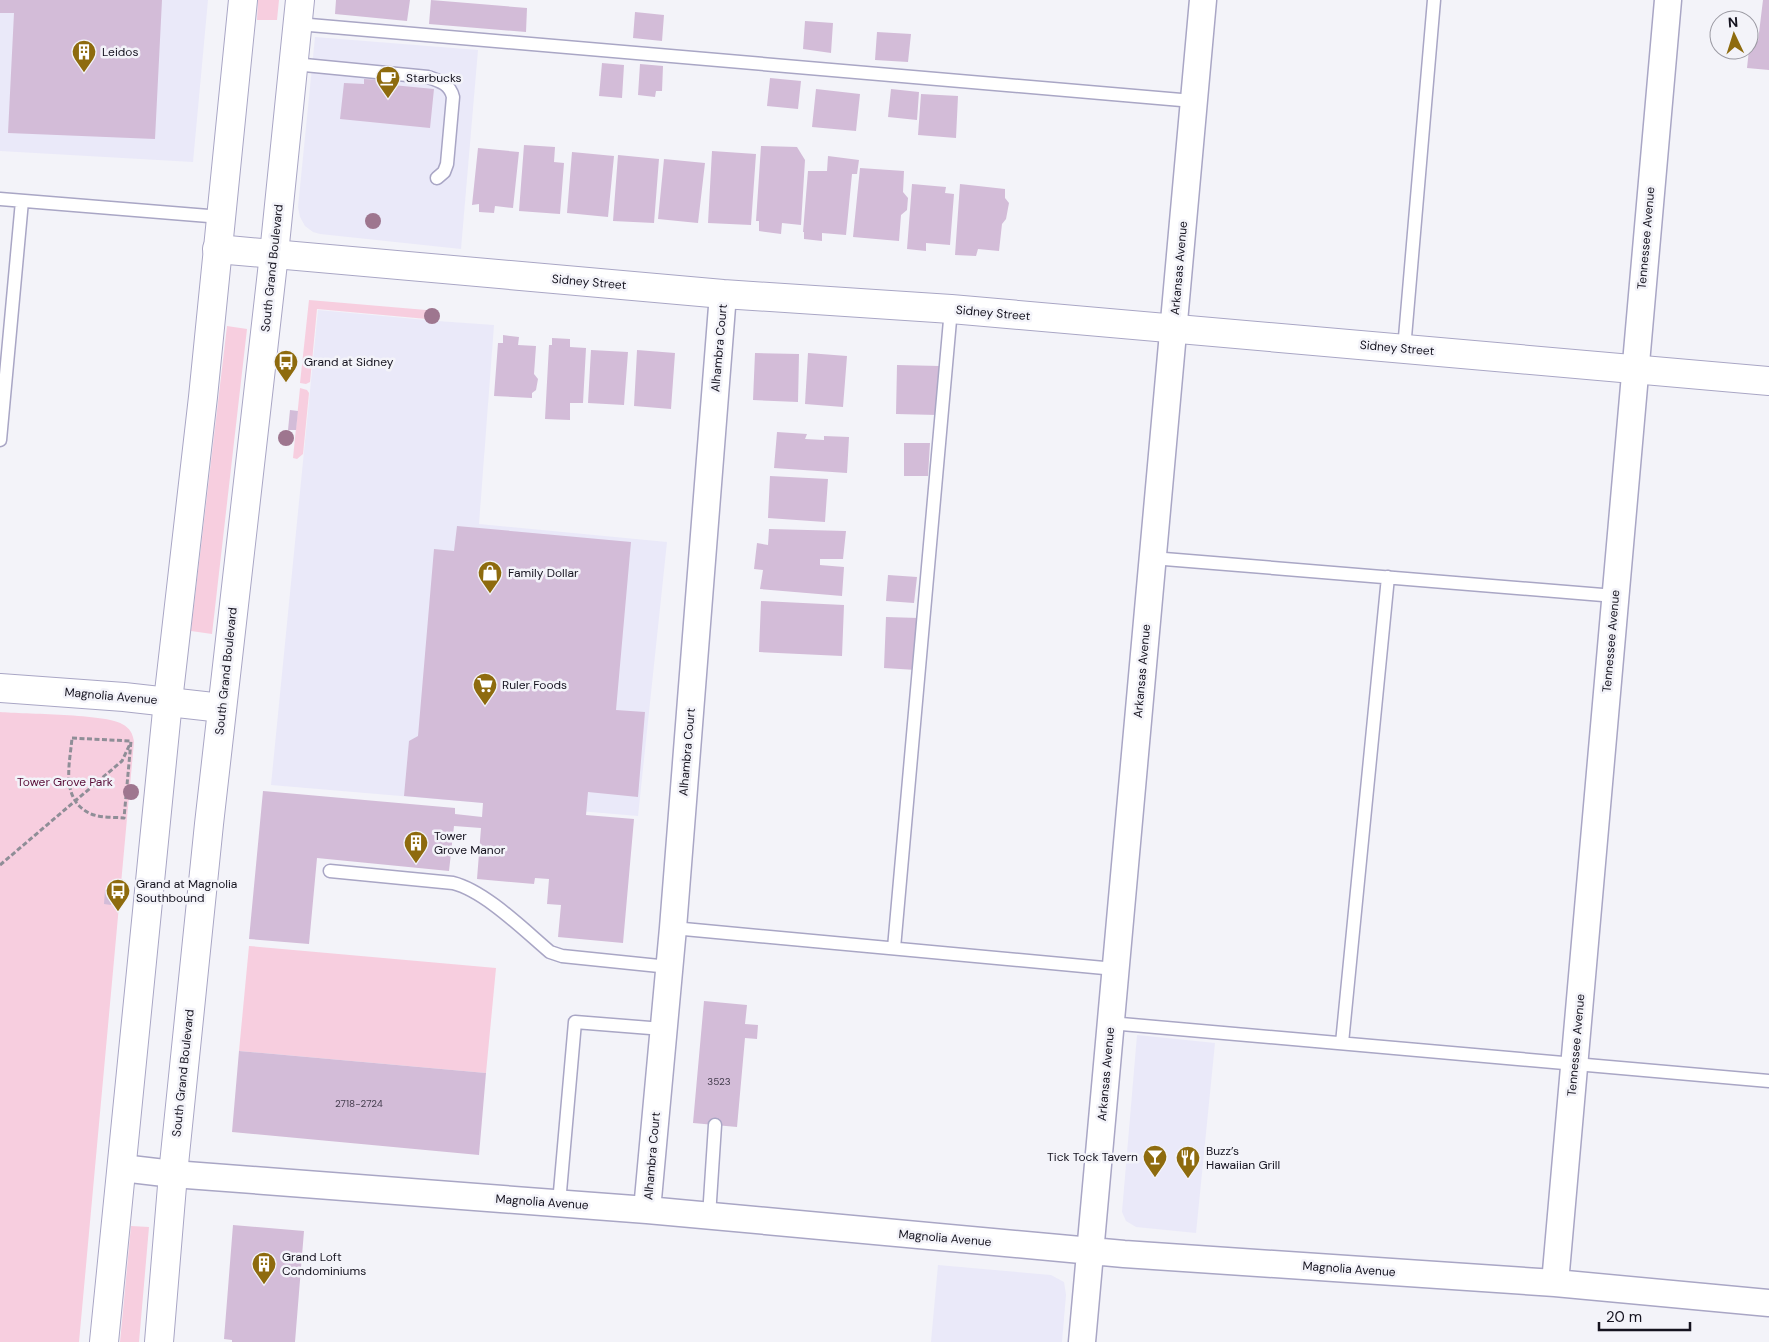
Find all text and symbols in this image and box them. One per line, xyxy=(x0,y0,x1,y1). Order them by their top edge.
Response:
north arrow xyxy=(1709,10,1759,60)
text: N xyxy=(1727,13,1739,31)
building icon: Leidos xyxy=(71,39,97,73)
place label: Leidos xyxy=(102,44,138,60)
cafe icon: Starbucks xyxy=(375,65,401,99)
place label: Starbucks xyxy=(406,70,462,86)
street label: Tennessee Avenue xyxy=(1634,186,1658,290)
street label: South Grand Boulevard xyxy=(257,203,287,333)
street label: Arkansas Avenue xyxy=(1167,220,1191,316)
street label: Sidney Street xyxy=(551,271,627,293)
street label: Sidney Street xyxy=(955,302,1031,324)
street label: Alhambra Court xyxy=(707,303,731,393)
street label: Sidney Street xyxy=(1359,337,1435,359)
bus stop icon: Grand at Sidney xyxy=(273,349,299,383)
place label: Grand at Sidney xyxy=(304,354,394,370)
shop icon: Family Dollar xyxy=(477,560,503,594)
place label: Family Dollar xyxy=(508,565,579,581)
street label: Tennessee Avenue xyxy=(1599,589,1623,693)
street label: South Grand Boulevard xyxy=(211,606,241,736)
street label: Arkansas Avenue xyxy=(1130,623,1154,719)
supermarket icon: Ruler Foods xyxy=(472,672,498,706)
place label: Ruler Foods xyxy=(502,677,567,693)
street label: Magnolia Avenue xyxy=(64,684,158,708)
street label: Alhambra Court xyxy=(675,707,699,797)
park label: Tower Grove Park xyxy=(17,774,113,790)
place label: Tower Grove Manor xyxy=(434,828,506,858)
building icon: Tower Grove Manor xyxy=(403,830,429,864)
place label: Grand at Magnolia Southbound xyxy=(136,876,237,906)
bus stop icon: Grand at Magnolia Southbound xyxy=(105,878,131,912)
street label: Tennessee Avenue xyxy=(1564,993,1588,1097)
street label: South Grand Boulevard xyxy=(168,1008,198,1138)
street label: Arkansas Avenue xyxy=(1094,1026,1118,1122)
house number: 3523 xyxy=(707,1075,731,1088)
house number: 2718-2724 xyxy=(335,1097,383,1110)
street label: Alhambra Court xyxy=(640,1111,664,1201)
place label: Buzz’s Hawaiian Grill xyxy=(1206,1143,1280,1173)
bar icon: Tick Tock Tavern xyxy=(1142,1144,1168,1178)
restaurant icon: Buzz’s Hawaiian Grill xyxy=(1175,1145,1201,1179)
place label: Tick Tock Tavern xyxy=(1047,1149,1138,1165)
street label: Magnolia Avenue xyxy=(495,1191,589,1213)
street label: Magnolia Avenue xyxy=(898,1226,992,1250)
place label: Grand Loft Condominiums xyxy=(282,1249,366,1279)
building icon: Grand Loft Condominiums xyxy=(251,1251,277,1285)
street label: Magnolia Avenue xyxy=(1302,1258,1396,1280)
scale bar xyxy=(1599,1300,1690,1332)
text: 20 m xyxy=(1606,1307,1642,1327)

